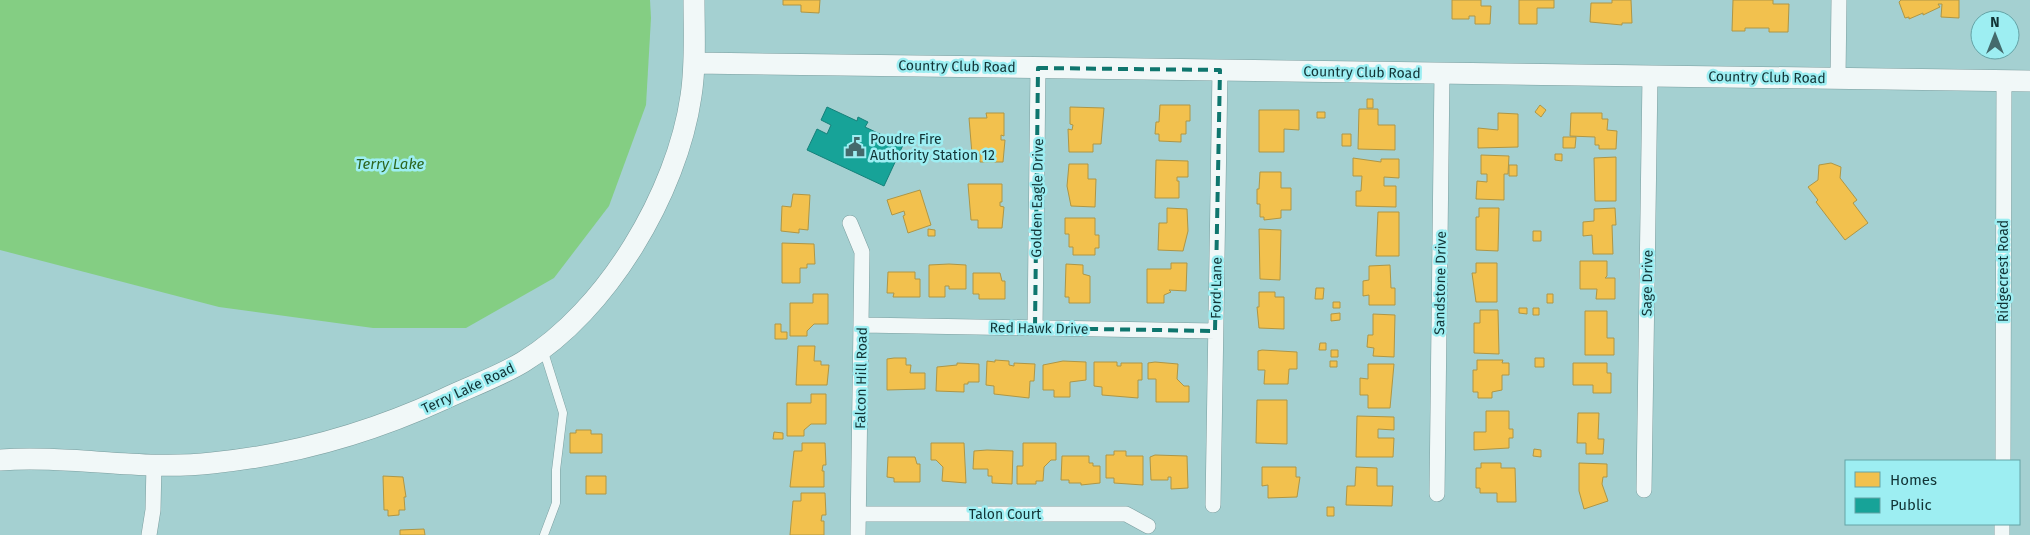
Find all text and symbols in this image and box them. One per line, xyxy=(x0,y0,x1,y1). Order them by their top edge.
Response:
north arrow xyxy=(1970,10,2020,60)
text: N xyxy=(1990,14,2000,31)
street label: Country Club Road xyxy=(898,57,1016,76)
street label: Country Club Road xyxy=(1303,63,1421,82)
street label: Country Club Road xyxy=(1708,68,1826,87)
place label: Poudre Fire Authority Station 12 xyxy=(870,131,995,164)
public building icon: Poudre Fire Authority Station 12 xyxy=(844,136,866,158)
street label: Golden Eagle Drive xyxy=(1028,138,1047,258)
water label: Terry Lake xyxy=(356,155,425,173)
street label: Ridgecrest Road xyxy=(1995,220,2012,322)
street label: Sandstone Drive xyxy=(1431,231,1450,335)
street label: Sage Drive xyxy=(1638,250,1657,316)
street label: Ford Lane xyxy=(1207,257,1226,319)
street label: Red Hawk Drive xyxy=(989,319,1089,338)
street label: Falcon Hill Road xyxy=(852,327,871,429)
street label: Terry Lake Road xyxy=(419,359,517,417)
legend xyxy=(1845,460,2020,525)
text: Homes xyxy=(1890,471,1937,489)
text: Public xyxy=(1890,496,1932,514)
street label: Talon Court xyxy=(969,506,1042,523)

